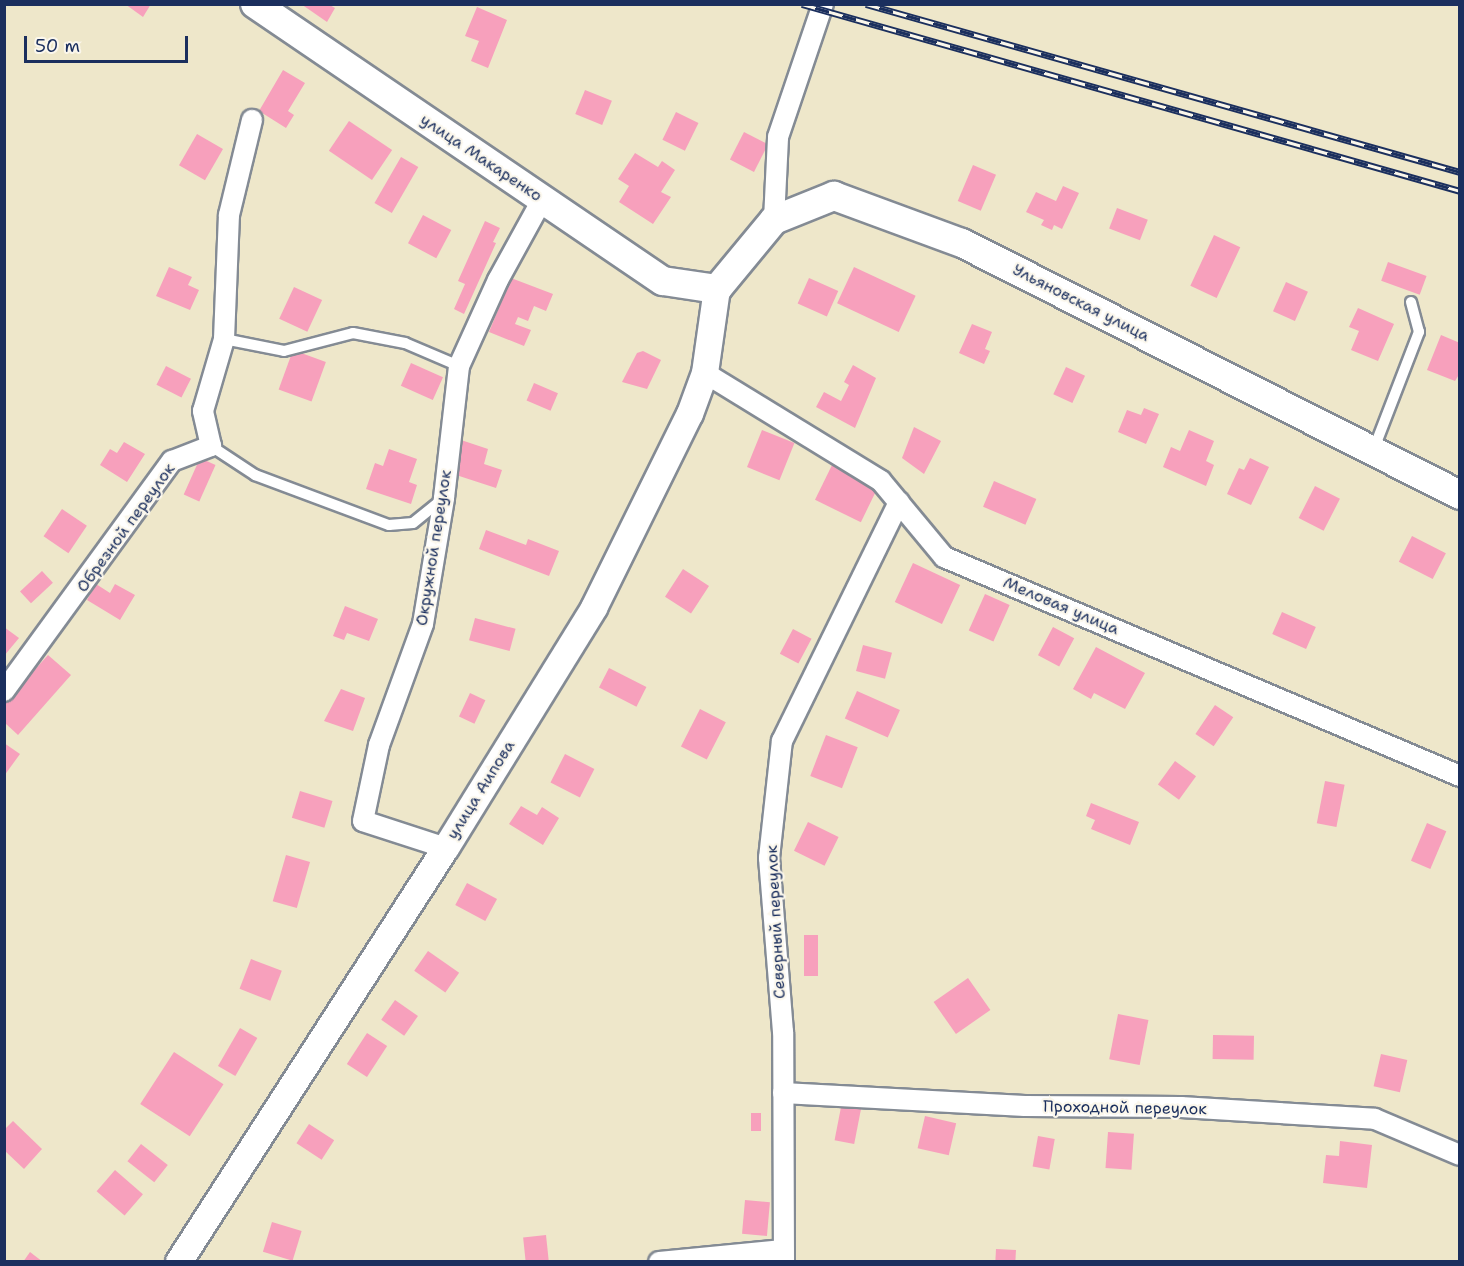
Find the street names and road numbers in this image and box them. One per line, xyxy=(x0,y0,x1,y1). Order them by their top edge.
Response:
street label: улица Макаренко xyxy=(417,110,545,206)
street label: Ульяновская улица xyxy=(1009,260,1153,346)
street label: Обрезной переулок xyxy=(73,460,179,596)
street label: Окружной переулок xyxy=(412,469,456,627)
street label: Меловая улица xyxy=(1000,573,1122,639)
street label: улица Аипова xyxy=(443,737,519,843)
street label: Северный переулок xyxy=(762,845,790,999)
street label: Проходной переулок xyxy=(1043,1097,1207,1119)

